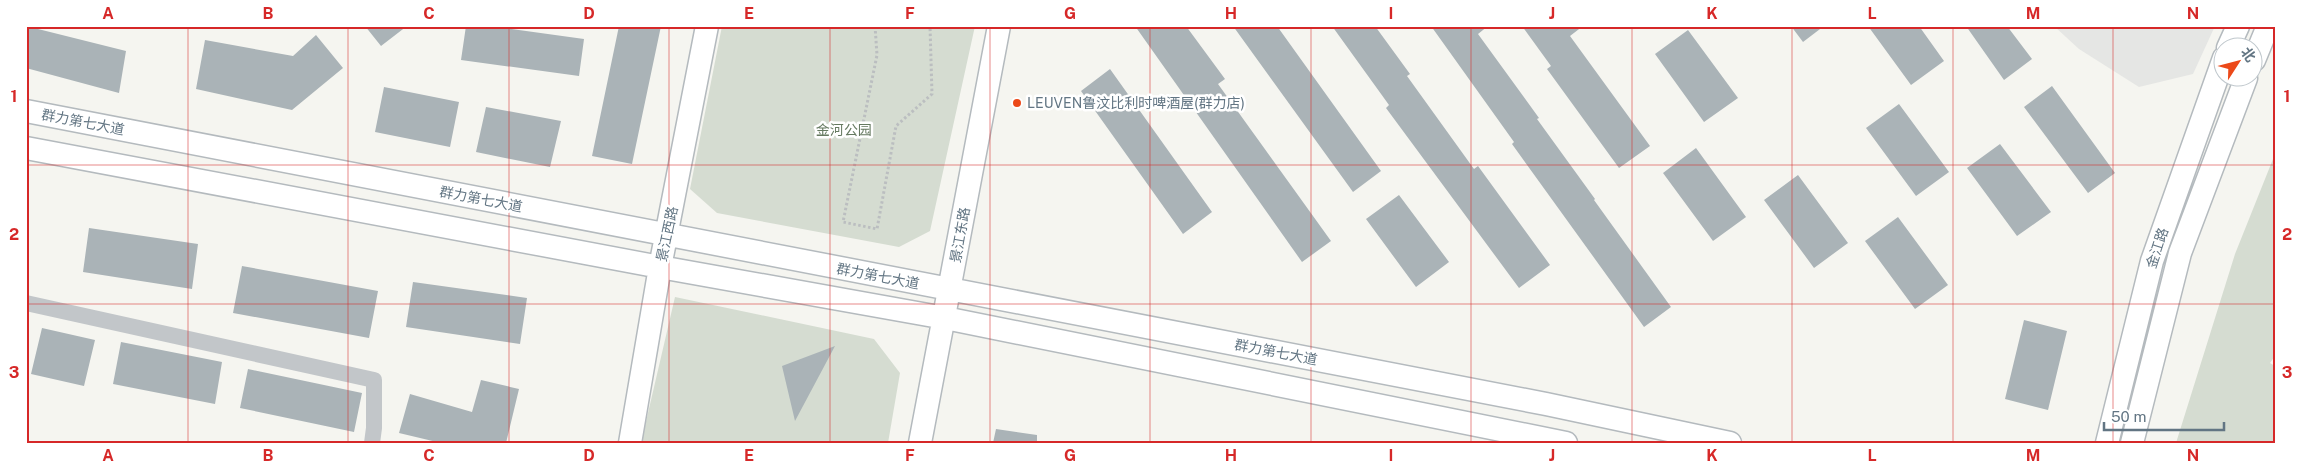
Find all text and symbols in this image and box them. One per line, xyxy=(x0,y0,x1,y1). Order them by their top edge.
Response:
text: A xyxy=(102,4,114,23)
text: B xyxy=(263,4,274,23)
text: C xyxy=(423,4,435,23)
text: D xyxy=(583,4,595,23)
text: E xyxy=(744,4,754,23)
text: F xyxy=(905,4,915,23)
text: G xyxy=(1064,4,1076,23)
text: H xyxy=(1225,4,1237,23)
text: I xyxy=(1389,4,1393,23)
text: J xyxy=(1549,4,1555,23)
text: K xyxy=(1706,4,1718,23)
text: L xyxy=(1867,4,1877,23)
text: M xyxy=(2026,4,2040,23)
text: N xyxy=(2187,4,2199,23)
north arrow xyxy=(2214,38,2264,88)
text: 北 xyxy=(2238,44,2259,65)
text: 1 xyxy=(11,87,17,106)
text: 1 xyxy=(2284,87,2290,106)
place label: LEUVEN鲁汶比利时啤酒屋(群力店) xyxy=(1027,95,1245,111)
marker: LEUVEN鲁汶比利时啤酒屋(群力店) xyxy=(1011,97,1023,109)
street label: 群力第七大道 xyxy=(40,106,126,138)
park label: 金河公园 xyxy=(816,122,872,138)
street label: 群力第七大道 xyxy=(438,183,524,215)
street label: 景江西路 xyxy=(653,205,681,263)
street label: 景江东路 xyxy=(947,206,973,264)
text: 2 xyxy=(9,225,19,244)
text: 2 xyxy=(2282,225,2292,244)
street label: 金江路 xyxy=(2143,226,2171,270)
street label: 群力第七大道 xyxy=(835,260,921,292)
street label: 群力第七大道 xyxy=(1233,336,1319,368)
text: 3 xyxy=(9,363,19,382)
text: 3 xyxy=(2282,363,2292,382)
scale bar xyxy=(2104,399,2224,431)
text: 50 m xyxy=(2111,408,2146,425)
text: A xyxy=(102,446,114,465)
text: B xyxy=(263,446,274,465)
text: C xyxy=(423,446,435,465)
text: D xyxy=(583,446,595,465)
text: E xyxy=(744,446,754,465)
text: F xyxy=(905,446,915,465)
text: G xyxy=(1064,446,1076,465)
text: H xyxy=(1225,446,1237,465)
text: I xyxy=(1389,446,1393,465)
text: J xyxy=(1549,446,1555,465)
text: K xyxy=(1706,446,1718,465)
text: L xyxy=(1867,446,1877,465)
text: M xyxy=(2026,446,2040,465)
text: N xyxy=(2187,446,2199,465)

